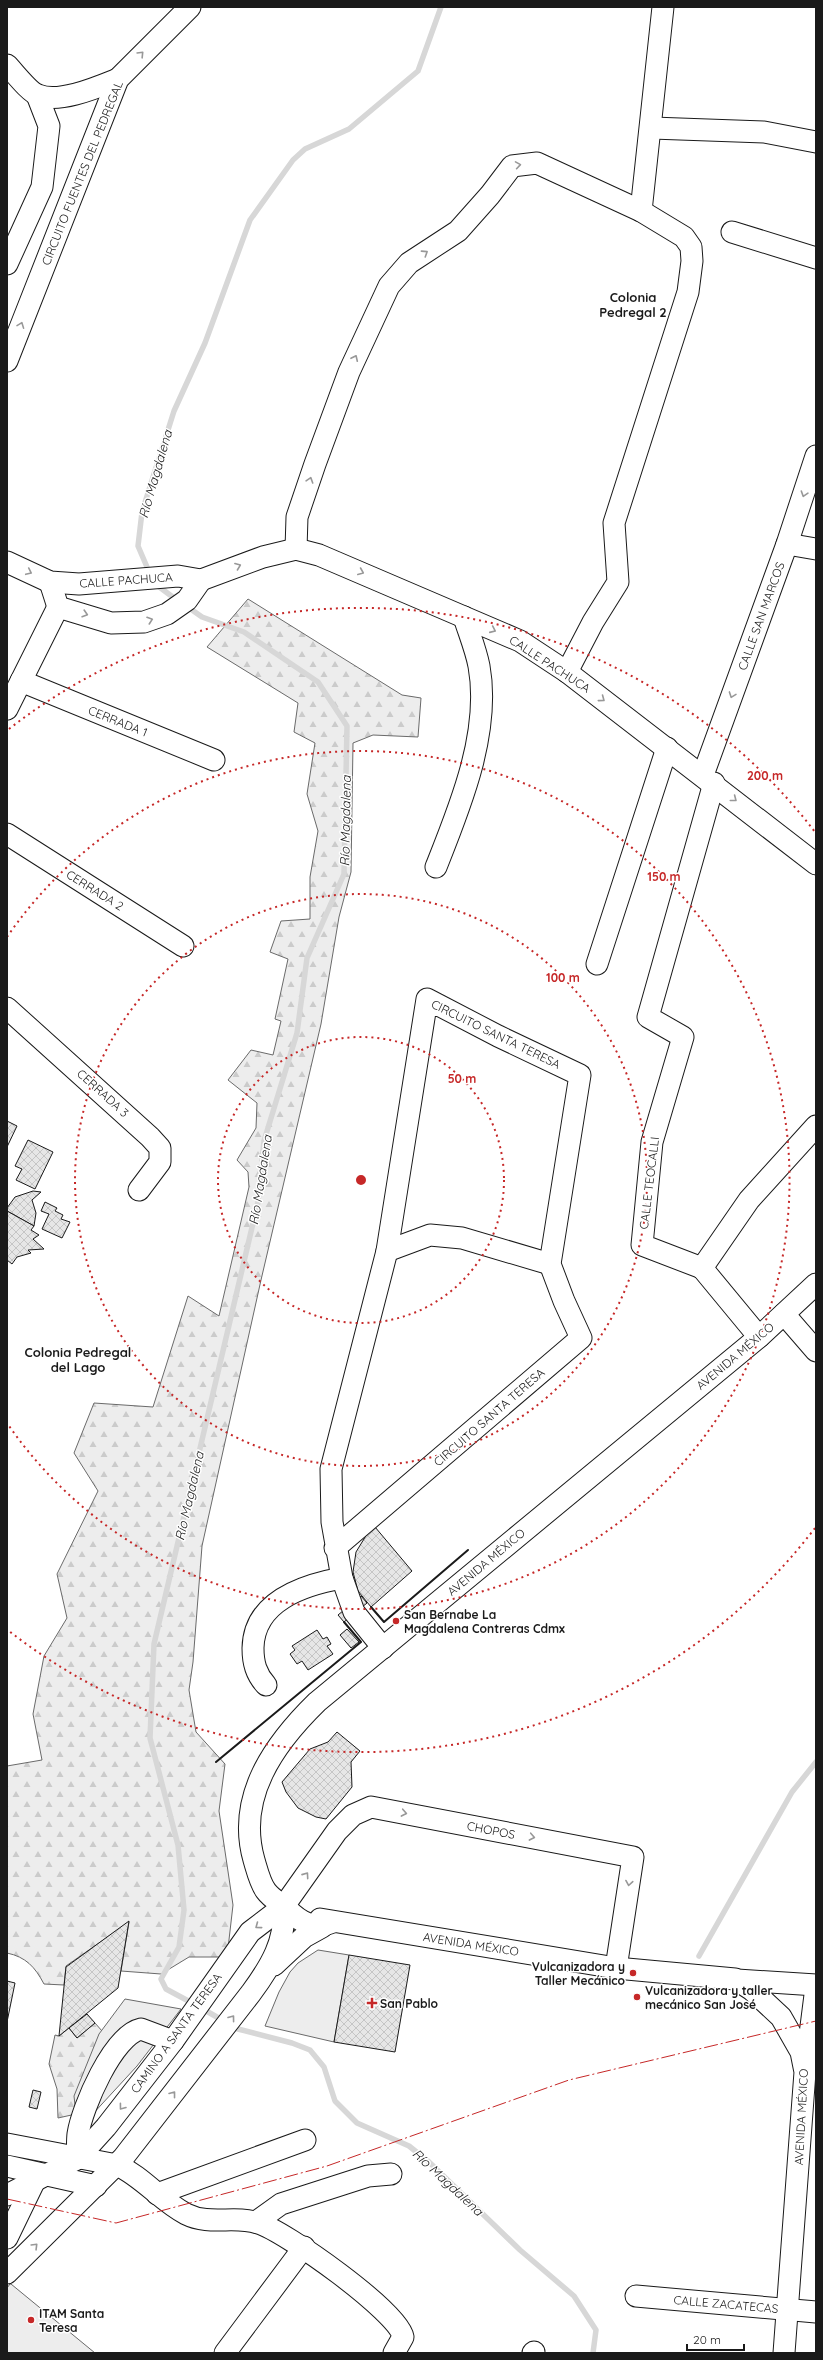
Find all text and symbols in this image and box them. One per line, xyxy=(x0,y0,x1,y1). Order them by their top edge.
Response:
one-way arrow xyxy=(136,51,144,59)
street label: CIRCUITO FUENTES DEL PEDREGAL xyxy=(38,78,126,267)
one-way arrow xyxy=(515,161,521,170)
one-way arrow xyxy=(421,250,428,257)
district label: Colonia Pedregal 2 xyxy=(599,289,667,320)
one-way arrow xyxy=(17,321,25,328)
one-way arrow xyxy=(350,355,358,363)
water label: Río Magdalena xyxy=(135,427,176,520)
one-way arrow xyxy=(305,477,313,484)
one-way arrow xyxy=(800,490,809,497)
street label: CALLE SAN MARCOS xyxy=(734,559,788,672)
one-way arrow xyxy=(234,563,241,571)
one-way arrow xyxy=(24,567,32,575)
one-way arrow xyxy=(357,568,364,576)
street label: CALLE PACHUCA xyxy=(79,569,173,591)
one-way arrow xyxy=(81,609,88,618)
one-way arrow xyxy=(146,616,153,625)
one-way arrow xyxy=(489,625,496,633)
street label: CALLE PACHUCA xyxy=(507,632,593,696)
one-way arrow xyxy=(729,692,737,699)
one-way arrow xyxy=(598,694,605,701)
street label: CERRADA 1 xyxy=(86,702,150,740)
text: 200 m xyxy=(747,768,783,783)
water label: Río Magdalena xyxy=(336,774,354,866)
one-way arrow xyxy=(729,794,736,801)
street label: CERRADA 2 xyxy=(64,866,127,914)
text: 150 m xyxy=(647,869,681,884)
text: 100 m xyxy=(546,970,580,985)
street label: CIRCUITO SANTA TERESA xyxy=(429,996,563,1072)
street label: CERRADA 3 xyxy=(74,1066,132,1120)
text: 50 m xyxy=(448,1071,476,1086)
water label: Río Magdalena xyxy=(245,1133,275,1226)
street label: CALLE TEOCALLI xyxy=(636,1136,662,1230)
centre of rings xyxy=(354,1173,368,1187)
street label: AVENIDA MÉXICO xyxy=(693,1319,777,1393)
district label: Colonia Pedregal del Lago xyxy=(25,1344,131,1375)
street label: CIRCUITO SANTA TERESA xyxy=(430,1365,548,1469)
water label: Río Magdalena xyxy=(171,1449,207,1542)
street label: AVENIDA MÉXICO xyxy=(444,1525,528,1599)
place label: San Bernabe La Magdalena Contreras Cdmx xyxy=(404,1607,565,1636)
marker: San Bernabe La Magdalena Contreras Cdmx xyxy=(391,1616,401,1626)
one-way arrow xyxy=(401,1808,408,1817)
street label: CHOPOS xyxy=(466,1818,517,1842)
one-way arrow xyxy=(529,1833,535,1841)
one-way arrow xyxy=(301,1872,308,1879)
one-way arrow xyxy=(625,1880,634,1887)
one-way arrow xyxy=(255,1921,262,1928)
street label: AVENIDA MÉXICO xyxy=(422,1929,520,1959)
place label: Vulcanizadora y Taller Mecánico xyxy=(532,1959,625,1988)
marker: Vulcanizadora y Taller Mecánico xyxy=(628,1968,638,1978)
street label: CAMINO A SANTA TERESA xyxy=(127,1970,225,2096)
place label: Vulcanizadora y taller mecánico San José xyxy=(645,1983,773,2012)
marker: Vulcanizadora y taller mecánico San José xyxy=(632,1992,642,2002)
place label: San Pablo xyxy=(380,1996,439,2011)
marker: San Pablo xyxy=(367,1998,377,2008)
one-way arrow xyxy=(227,2015,234,2022)
street label: AVENIDA MÉXICO xyxy=(791,2068,811,2166)
one-way arrow xyxy=(169,2092,176,2099)
one-way arrow xyxy=(120,2102,127,2109)
water label: Río Magdalena xyxy=(409,2145,487,2220)
one-way arrow xyxy=(30,2243,38,2251)
street label: CALLE ZACATECAS xyxy=(673,2292,779,2316)
place label: ITAM Santa Teresa xyxy=(39,2306,104,2335)
marker: ITAM Santa Teresa xyxy=(26,2315,36,2325)
scale bar xyxy=(687,2326,744,2352)
text: 20 m xyxy=(693,2332,721,2347)

